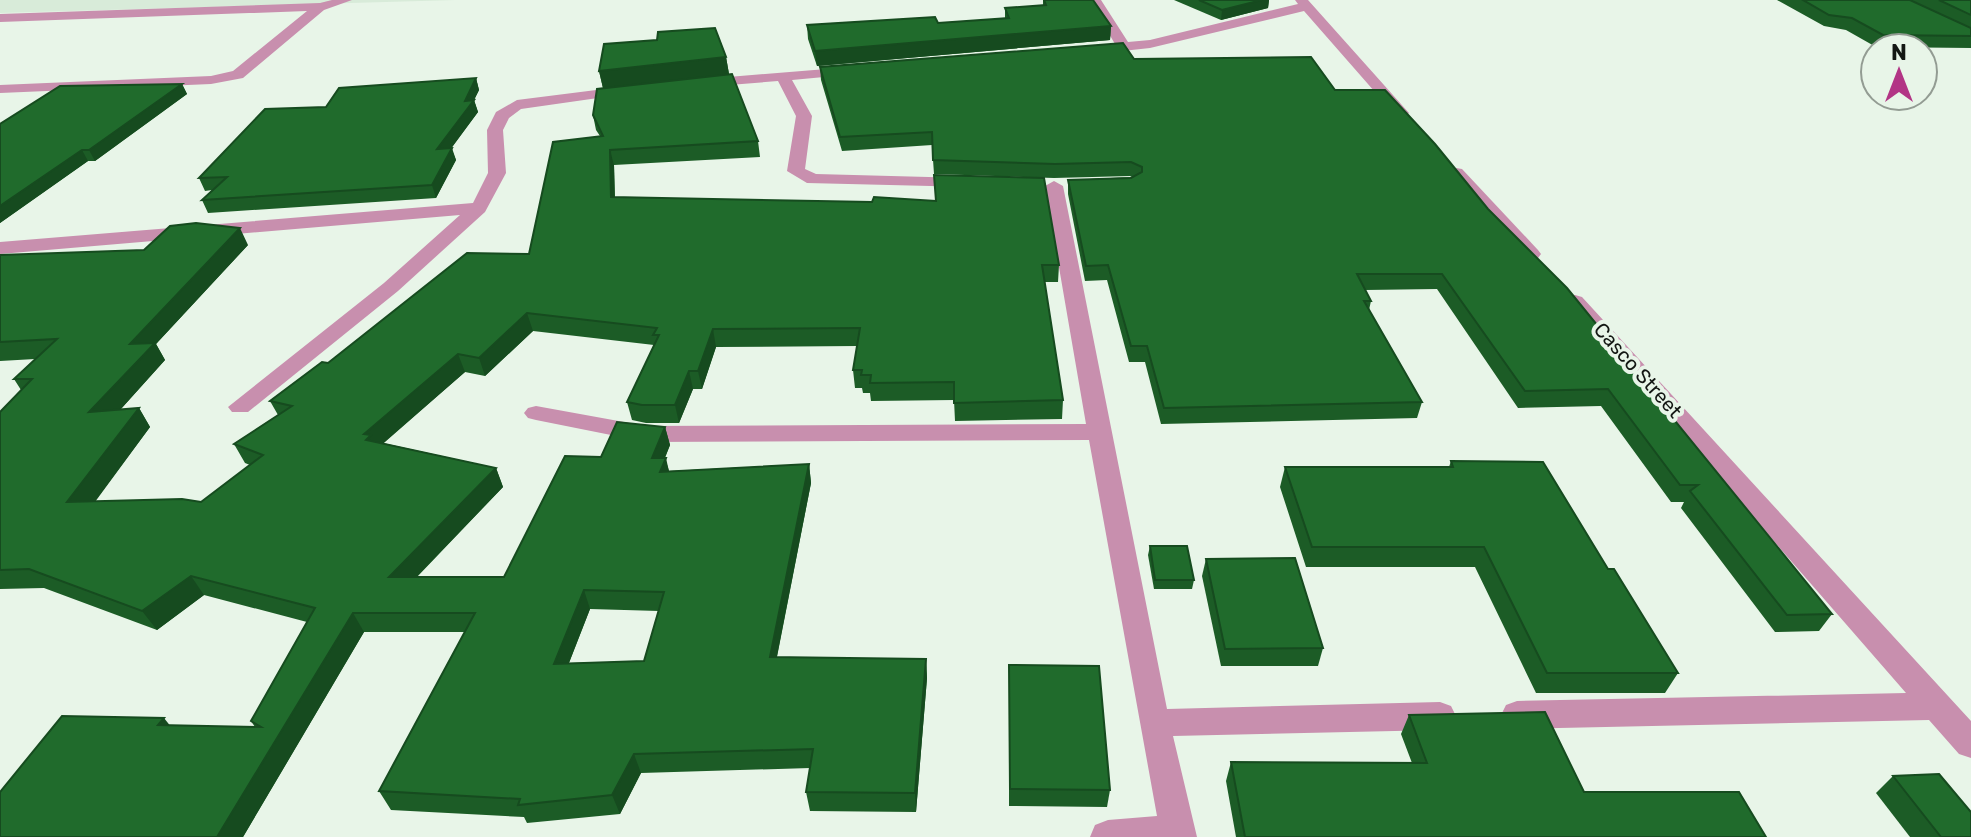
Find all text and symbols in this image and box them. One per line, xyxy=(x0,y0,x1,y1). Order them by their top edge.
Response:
north arrow xyxy=(1859,32,1939,112)
text: N xyxy=(1891,39,1907,66)
street label: Casco Street xyxy=(1589,317,1687,423)

